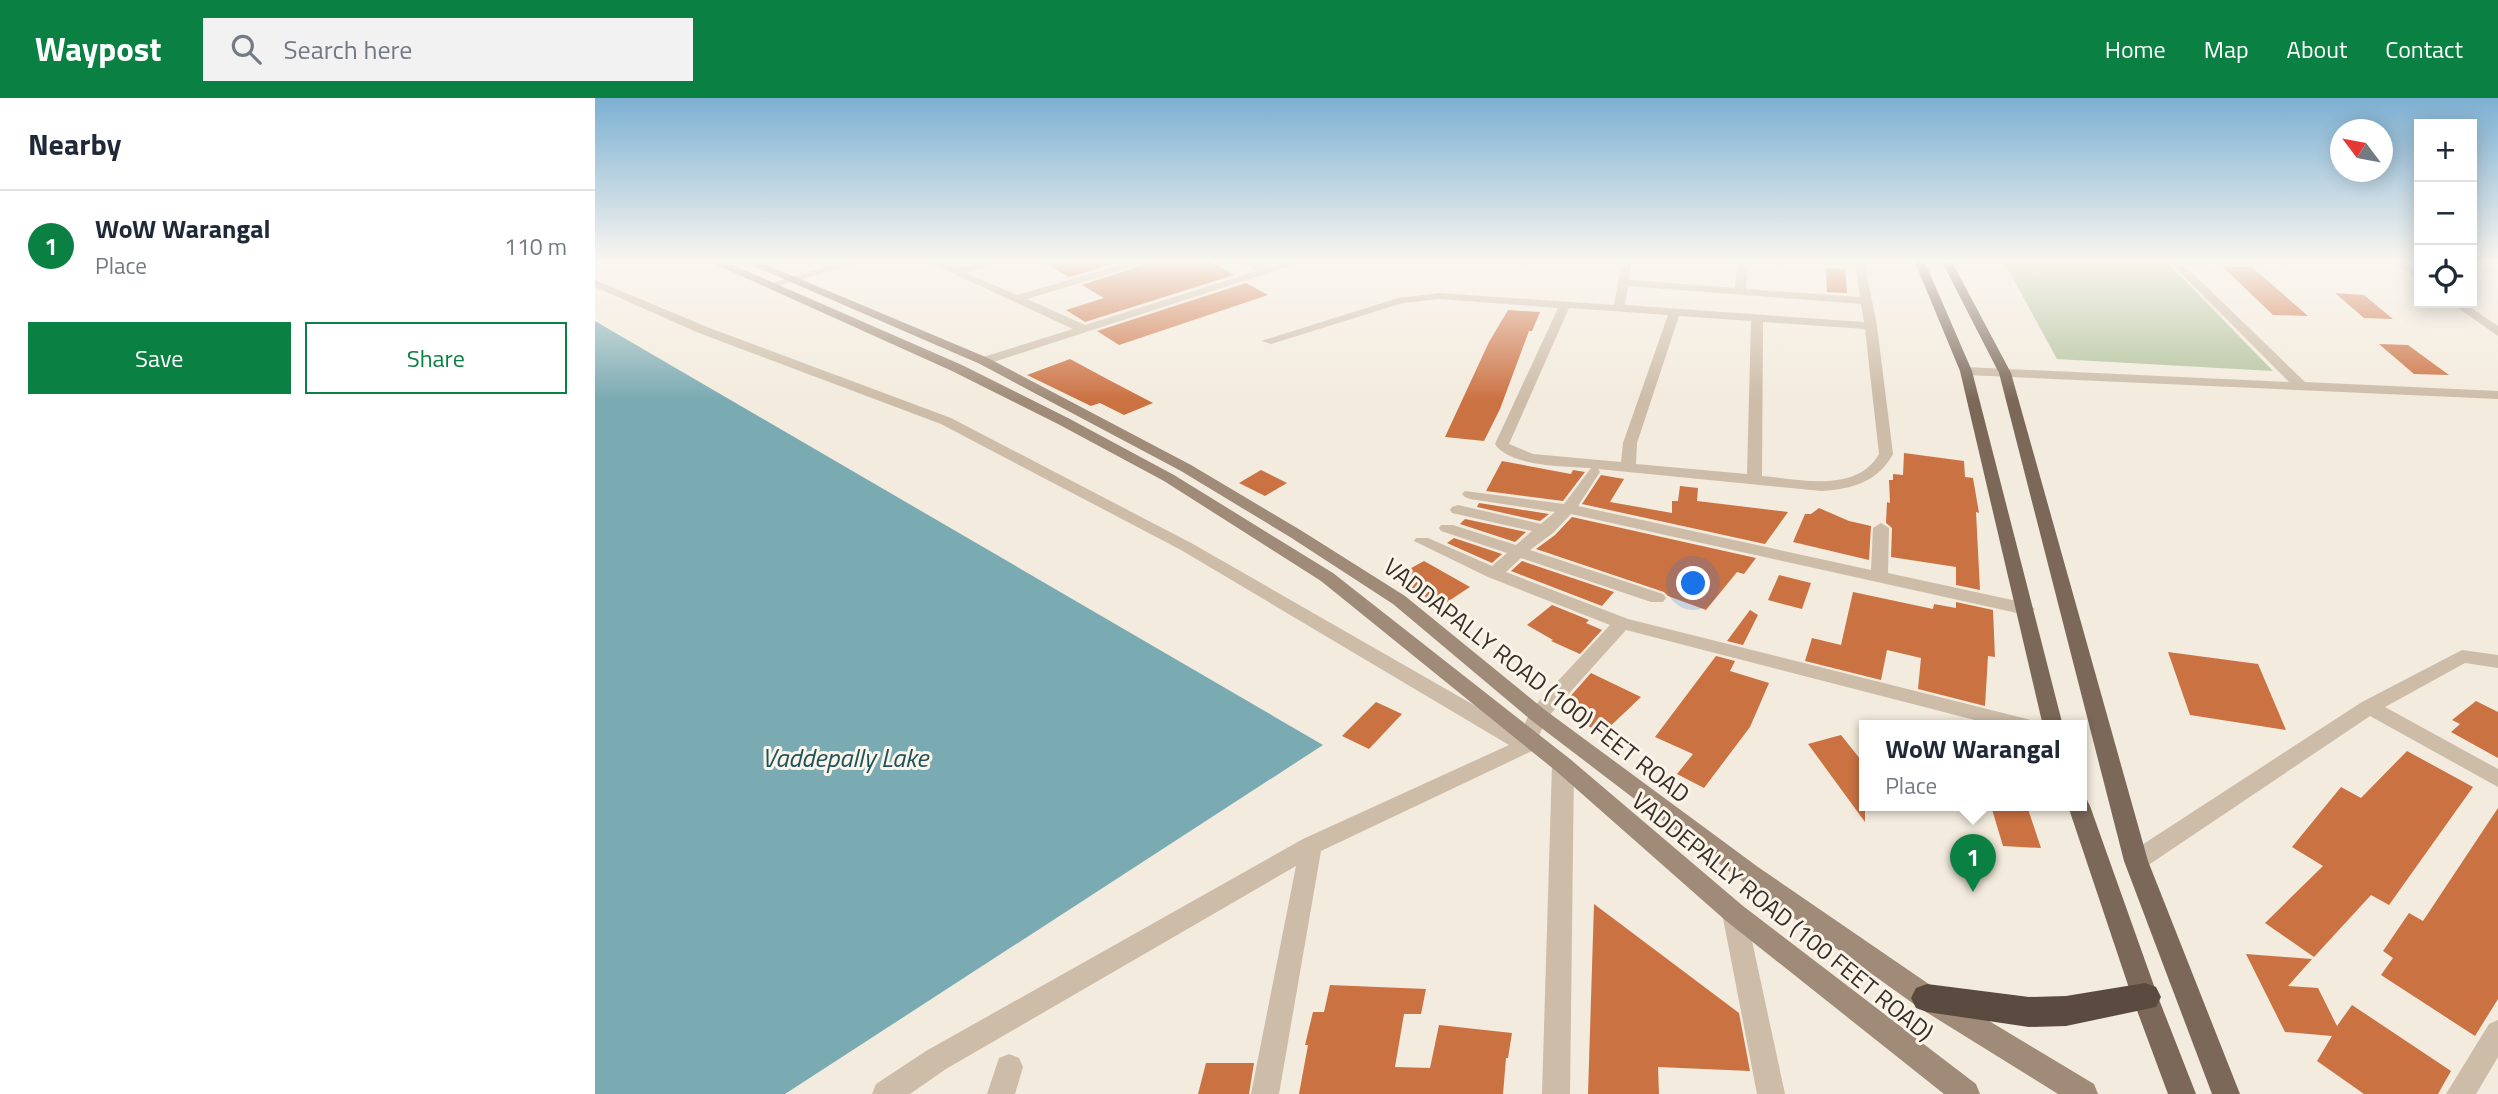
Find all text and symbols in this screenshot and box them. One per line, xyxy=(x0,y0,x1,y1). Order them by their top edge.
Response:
search box xyxy=(203,18,693,81)
text: Waypost xyxy=(35,24,161,74)
icon: search xyxy=(227,30,265,68)
text: Search here xyxy=(283,30,412,69)
text: Home xyxy=(2105,31,2166,67)
text: Map xyxy=(2204,31,2249,67)
text: About xyxy=(2287,31,2347,67)
text: Contact xyxy=(2385,31,2463,67)
north arrow xyxy=(2330,119,2393,182)
map controls xyxy=(2414,119,2477,308)
button: + xyxy=(2414,119,2477,182)
text: Nearby xyxy=(28,121,121,167)
button: − xyxy=(2414,182,2477,245)
text: WoW Warangal xyxy=(95,209,271,248)
text: 1 xyxy=(45,229,57,264)
text: 110 m xyxy=(504,229,567,264)
button: locate xyxy=(2414,245,2477,308)
text: Place xyxy=(95,248,147,283)
button: Save xyxy=(28,322,291,394)
button: Share xyxy=(305,322,567,394)
street label: VADDAPALLY ROAD (100) FEET ROAD xyxy=(1376,549,1698,811)
your location xyxy=(1676,566,1710,600)
popup xyxy=(1859,720,2087,811)
text: WoW Warangal xyxy=(1885,729,2061,768)
water label: Vaddepally Lake xyxy=(762,738,930,777)
text: Place xyxy=(1885,768,1937,803)
street label: VADDEPALLY ROAD (100 FEET ROAD) xyxy=(1624,783,1942,1049)
pin: 1 xyxy=(1950,834,1996,892)

